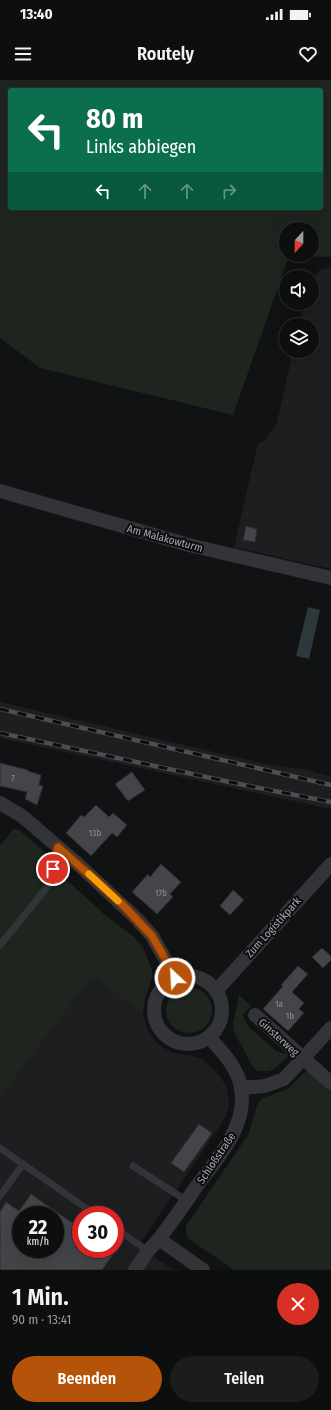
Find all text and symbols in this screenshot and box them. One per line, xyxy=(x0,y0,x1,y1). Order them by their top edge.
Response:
text: 13:40 xyxy=(20,5,53,23)
icon: menu xyxy=(12,43,34,65)
text: Routely xyxy=(137,43,194,65)
icon: heart xyxy=(297,43,319,65)
text: 80 m xyxy=(86,102,143,135)
icon: left xyxy=(20,104,72,156)
text: Links abbiegen xyxy=(86,136,196,158)
icon: left xyxy=(92,180,114,202)
icon: ahead xyxy=(134,180,156,202)
icon: ahead xyxy=(176,180,198,202)
icon: right xyxy=(218,180,240,202)
north arrow xyxy=(279,222,319,262)
map controls xyxy=(279,222,319,358)
button: sound xyxy=(279,270,319,310)
button: layers xyxy=(279,318,319,358)
street label: Am Malakowturm xyxy=(126,522,204,555)
house number: 7 xyxy=(11,773,15,783)
house number: 13b xyxy=(89,828,101,838)
pin xyxy=(36,852,70,886)
icon: arrive xyxy=(42,858,64,880)
house number: 17b xyxy=(155,888,167,898)
street label: Zum Logistikpark xyxy=(243,894,304,960)
position arrow xyxy=(154,957,196,999)
house number: 1a xyxy=(275,999,284,1009)
house number: 1b xyxy=(286,1011,294,1021)
street label: Ginsterweg xyxy=(256,1016,302,1060)
street label: Schloßstraße xyxy=(195,1130,238,1186)
speed limit sign: 30 xyxy=(72,1206,124,1258)
text: 22 xyxy=(29,1215,47,1239)
text: km/h xyxy=(27,1236,49,1248)
text: 1 Min. xyxy=(12,1283,69,1311)
button: close xyxy=(277,1283,319,1325)
text: 90 m · 13:41 xyxy=(12,1312,71,1327)
button: Beenden xyxy=(12,1356,162,1402)
button: Teilen xyxy=(170,1356,319,1402)

